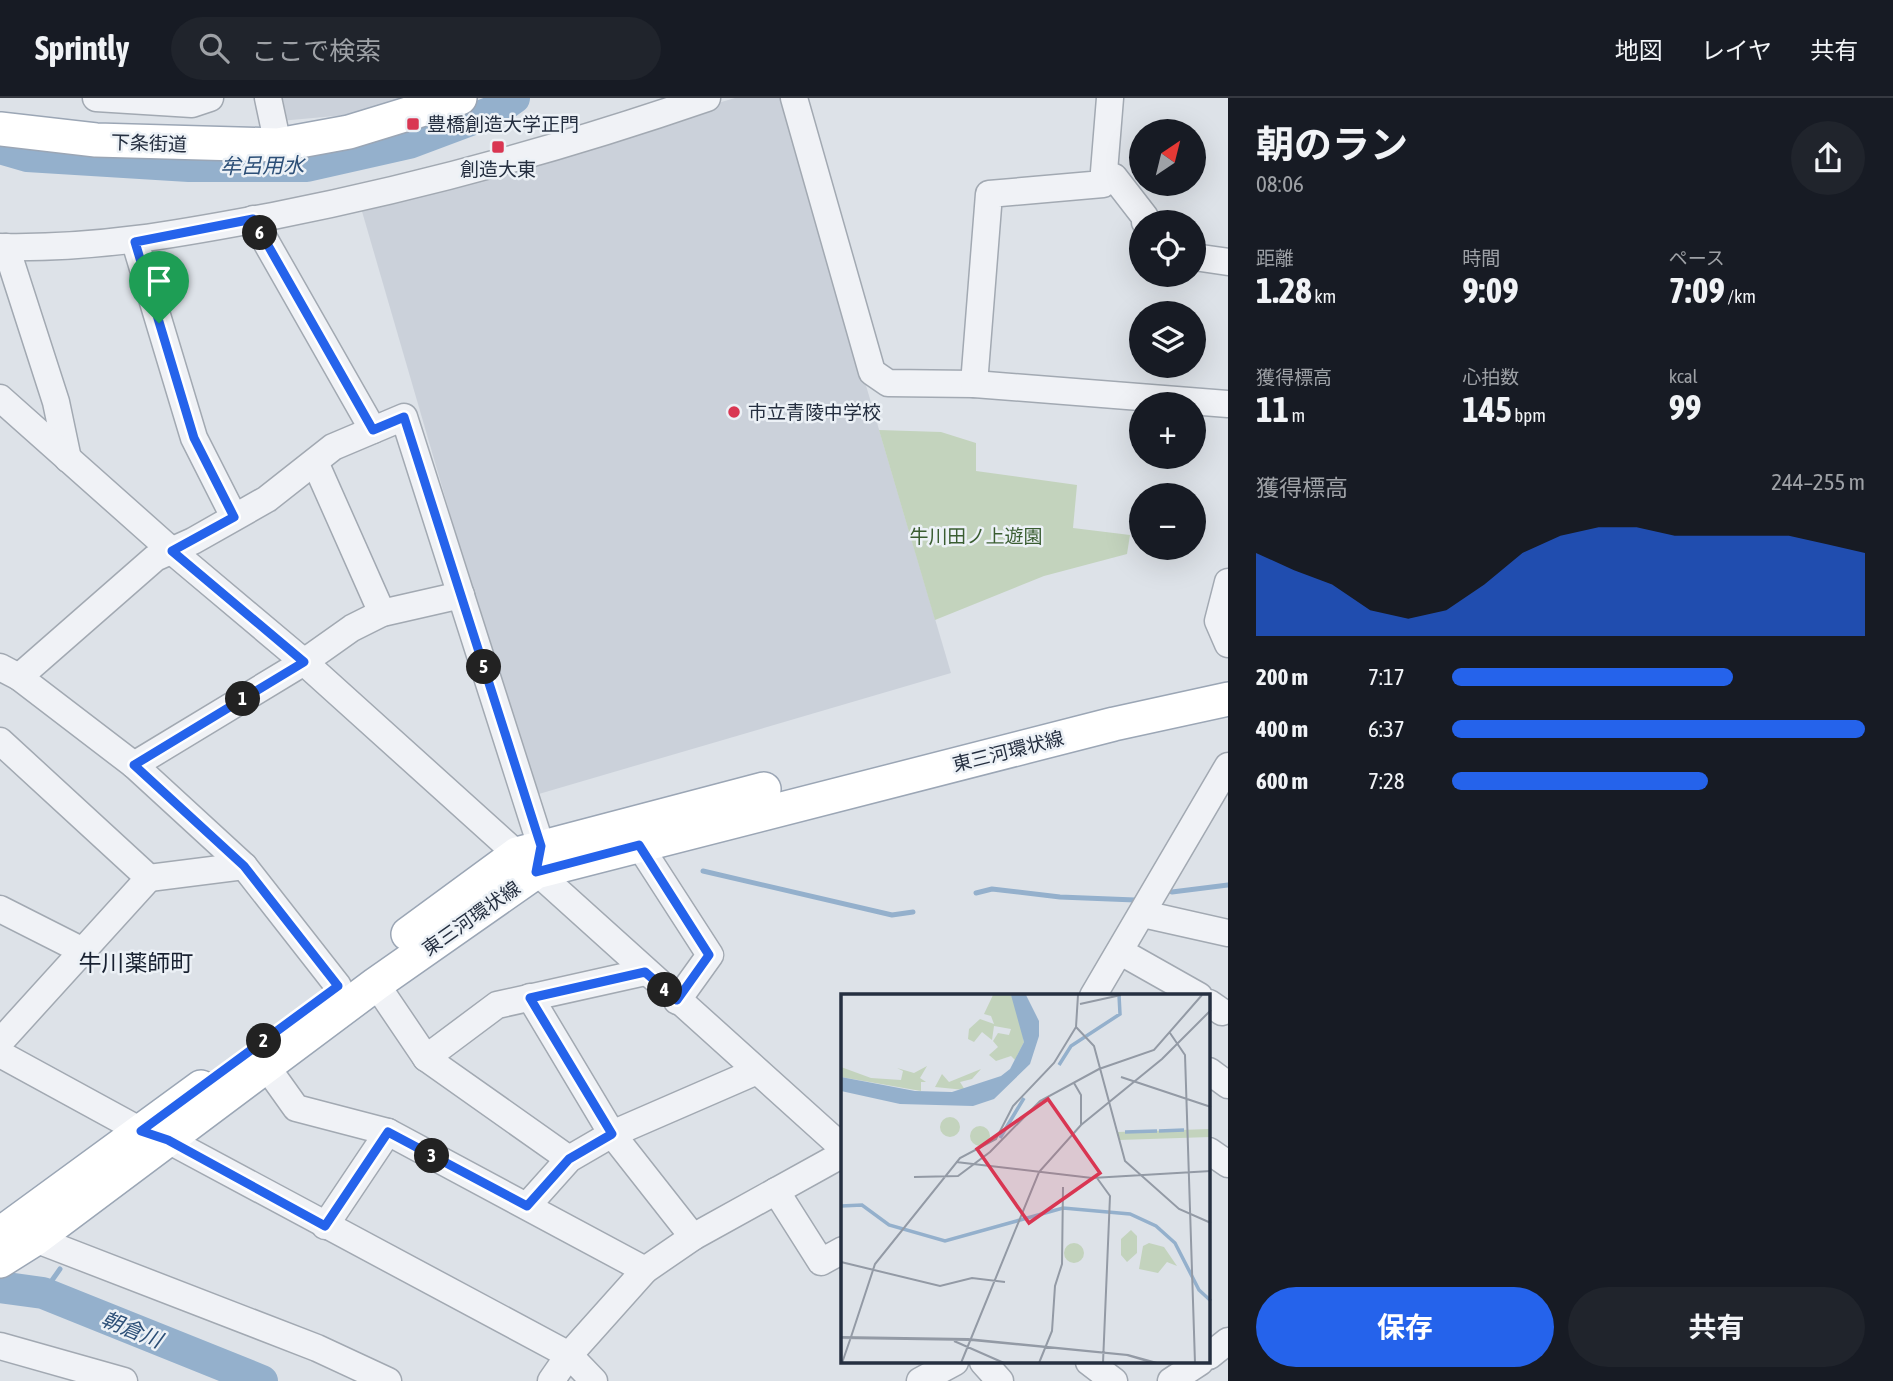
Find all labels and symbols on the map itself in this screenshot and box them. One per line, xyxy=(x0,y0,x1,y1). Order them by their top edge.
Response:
place label: 豊橋創造大学正門 xyxy=(427,113,579,135)
marker: 豊橋創造大学正門 xyxy=(405,116,421,132)
north arrow xyxy=(1129,119,1206,196)
street label: 下条街道 xyxy=(111,131,187,155)
marker: 創造大東 xyxy=(490,139,506,155)
water label: 牟呂用水 xyxy=(220,152,306,178)
place label: 創造大東 xyxy=(460,158,536,180)
pin: 6 xyxy=(243,216,278,250)
pin xyxy=(129,251,189,323)
place label: 市立青陵中学校 xyxy=(748,401,881,423)
marker: 市立青陵中学校 xyxy=(726,404,742,420)
park label: 牛川田ノ上遊園 xyxy=(909,525,1043,547)
pin: 5 xyxy=(466,650,502,684)
pin: 1 xyxy=(226,682,260,716)
street label: 東三河環状線 xyxy=(950,727,1066,775)
street label: 東三河環状線 xyxy=(418,876,524,960)
district label: 牛川薬師町 xyxy=(79,950,194,976)
pin: 4 xyxy=(648,972,682,1008)
inset map xyxy=(841,994,1210,1364)
pin: 2 xyxy=(246,1024,282,1058)
pin: 3 xyxy=(414,1138,450,1174)
water label: 朝倉川 xyxy=(98,1306,168,1353)

